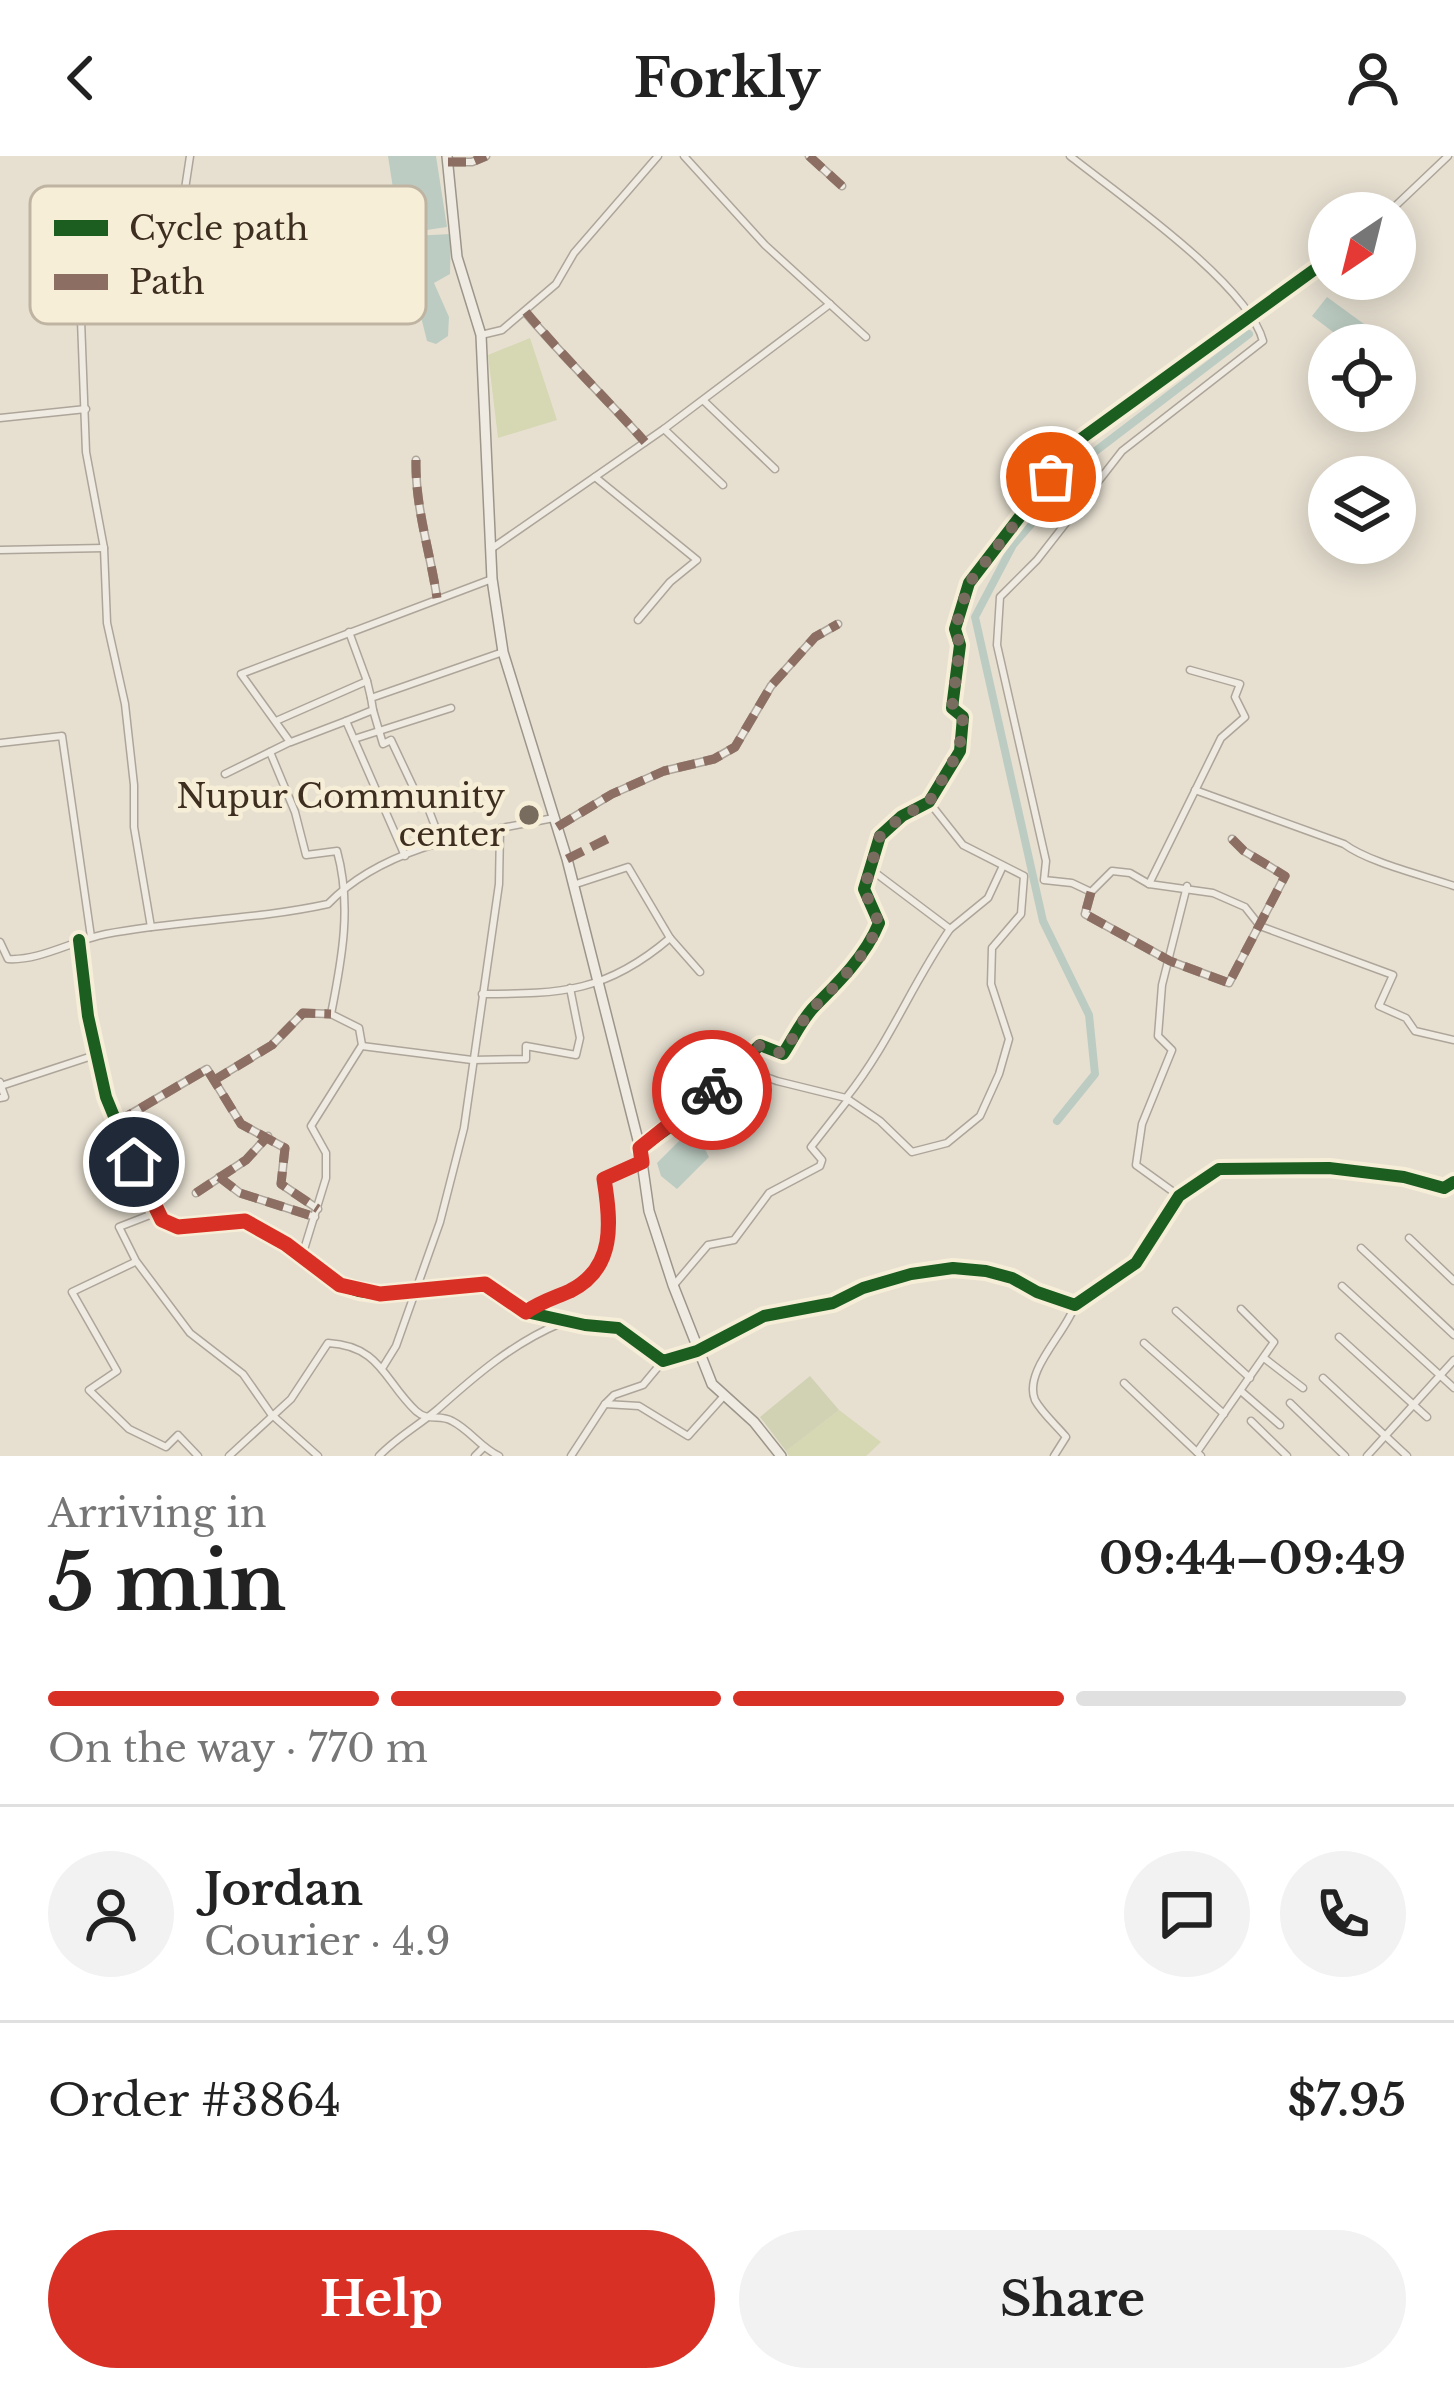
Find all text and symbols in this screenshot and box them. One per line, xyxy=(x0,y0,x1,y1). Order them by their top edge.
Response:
icon: back xyxy=(48,45,114,111)
text: Forkly xyxy=(634,45,820,112)
icon: person xyxy=(1340,45,1406,111)
legend xyxy=(30,186,426,324)
north arrow xyxy=(1308,192,1416,300)
map controls xyxy=(1308,192,1416,564)
text: Cycle path xyxy=(129,208,309,249)
text: Path xyxy=(129,262,205,303)
button: locate xyxy=(1308,324,1416,432)
pin xyxy=(1000,426,1102,528)
icon: bag xyxy=(1018,444,1084,510)
button: layers xyxy=(1308,456,1416,564)
place label: Nupur Community center xyxy=(177,776,505,855)
marker: Nupur Community center xyxy=(516,802,542,828)
courier xyxy=(652,1030,772,1150)
icon: bike xyxy=(679,1057,745,1123)
pin xyxy=(83,1111,185,1213)
icon: home xyxy=(101,1129,167,1195)
text: Arriving in xyxy=(48,1489,267,1538)
text: 09:44–09:49 xyxy=(1099,1530,1406,1586)
text: 5 min xyxy=(48,1534,286,1631)
text: On the way · 770 m xyxy=(48,1724,428,1773)
button: person xyxy=(48,1851,174,1977)
button: chat xyxy=(1124,1851,1250,1977)
button: phone xyxy=(1280,1851,1406,1977)
text: Jordan xyxy=(204,1861,363,1917)
text: Courier · 4.9 xyxy=(204,1917,450,1966)
text: Order #3864 xyxy=(48,2072,341,2128)
text: $7.95 xyxy=(1288,2072,1406,2128)
button: Help xyxy=(48,2230,715,2368)
button: Share xyxy=(739,2230,1406,2368)

